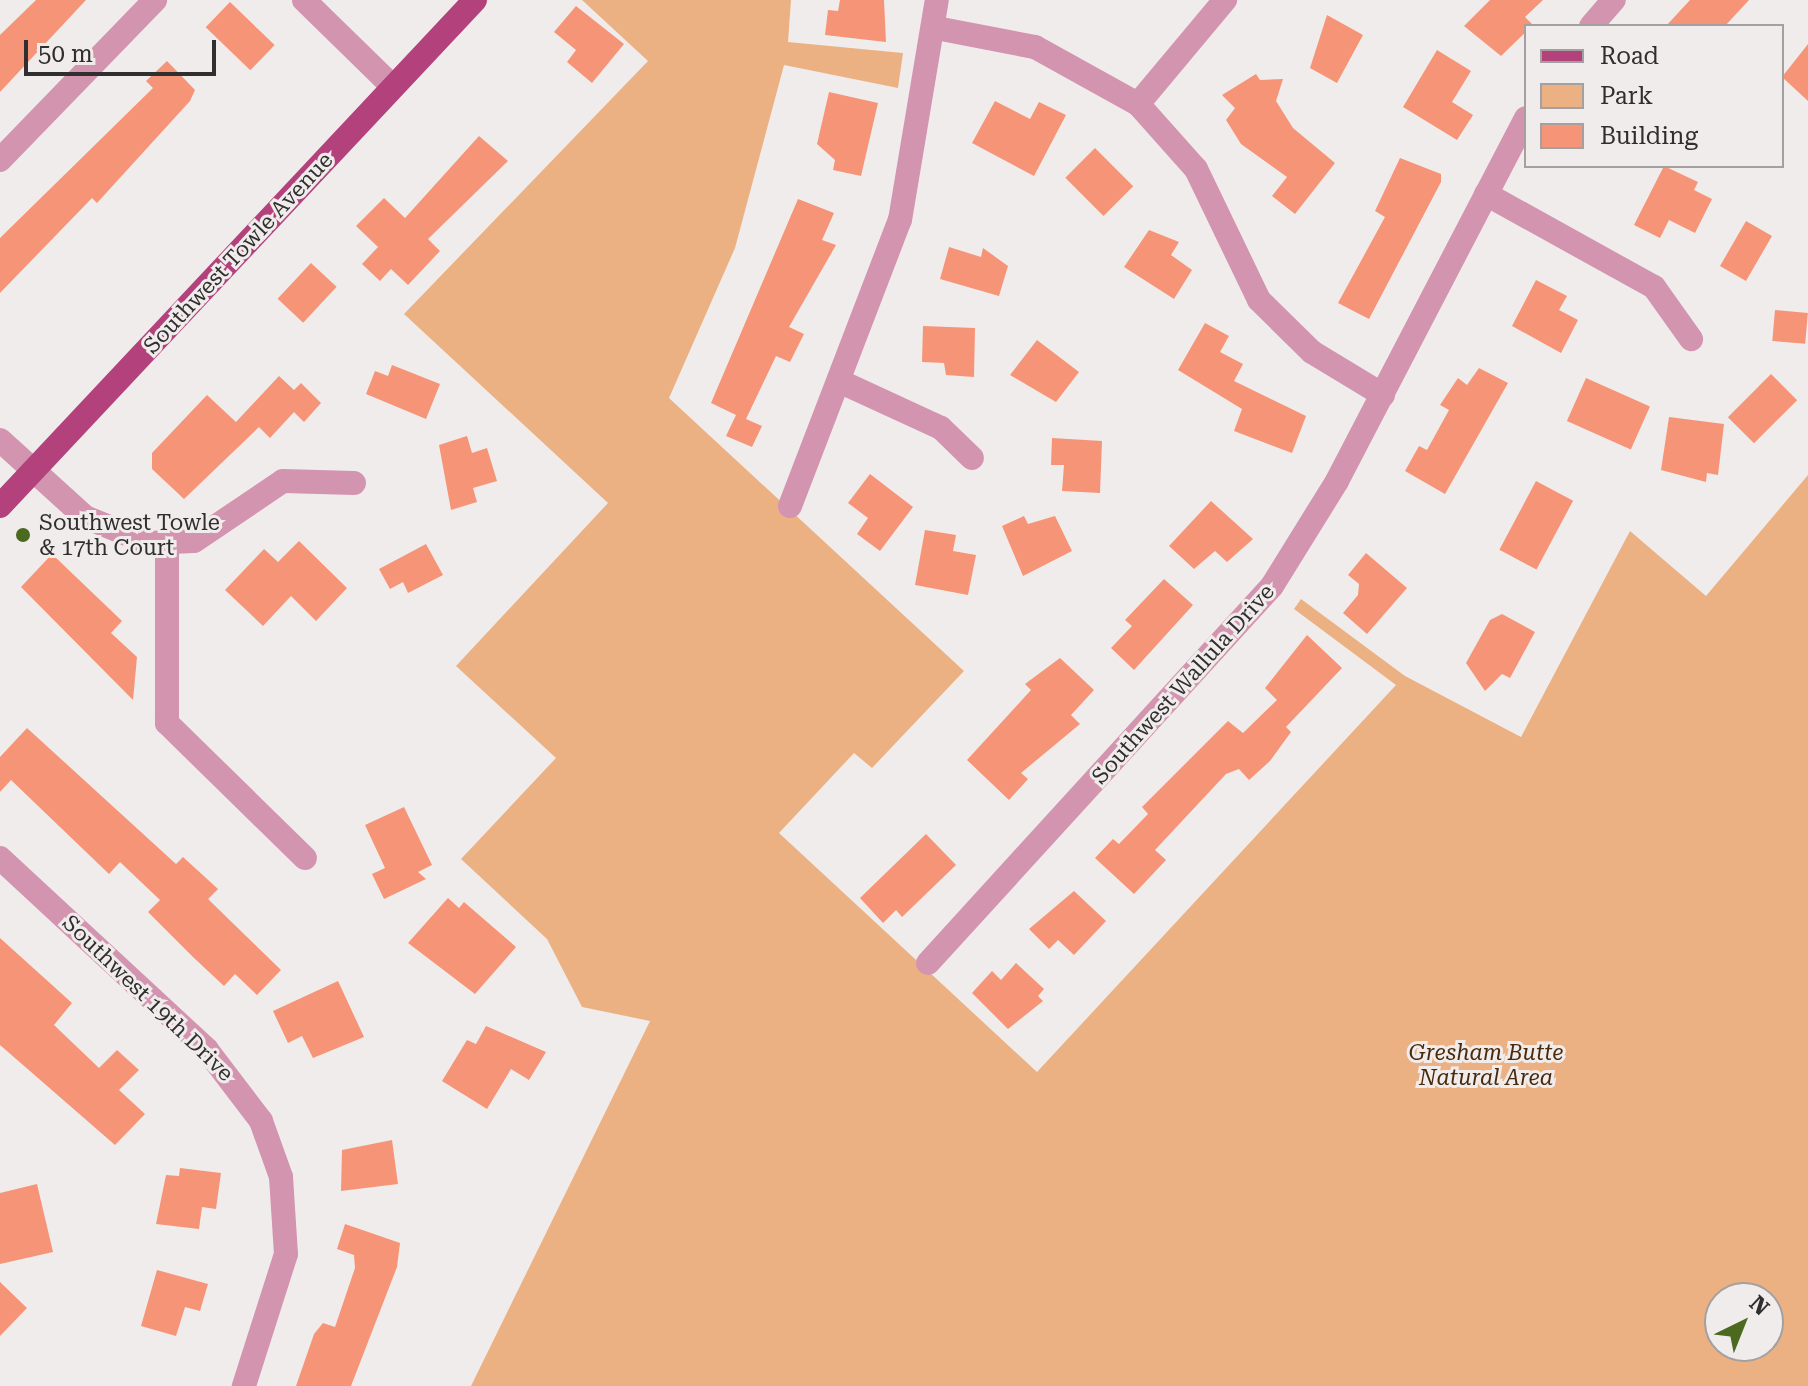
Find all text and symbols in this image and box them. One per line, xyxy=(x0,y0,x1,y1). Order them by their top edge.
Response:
scale bar xyxy=(28,24,220,74)
legend xyxy=(1524,24,1784,168)
text: 50 m xyxy=(38,40,93,68)
text: Road xyxy=(1600,42,1659,70)
text: Park xyxy=(1600,82,1653,110)
text: Building xyxy=(1600,122,1698,150)
street label: Southwest Towle Avenue xyxy=(138,147,338,359)
place label: Southwest Towle & 17th Court xyxy=(39,509,220,560)
marker: Southwest Towle & 17th Court xyxy=(14,526,32,544)
street label: Southwest Wallula Drive xyxy=(1086,579,1280,789)
street label: Southwest 19th Drive xyxy=(57,909,239,1087)
park label: Gresham Butte Natural Area xyxy=(1409,1039,1563,1090)
north arrow xyxy=(1704,1282,1784,1362)
text: N xyxy=(1745,1291,1774,1320)

